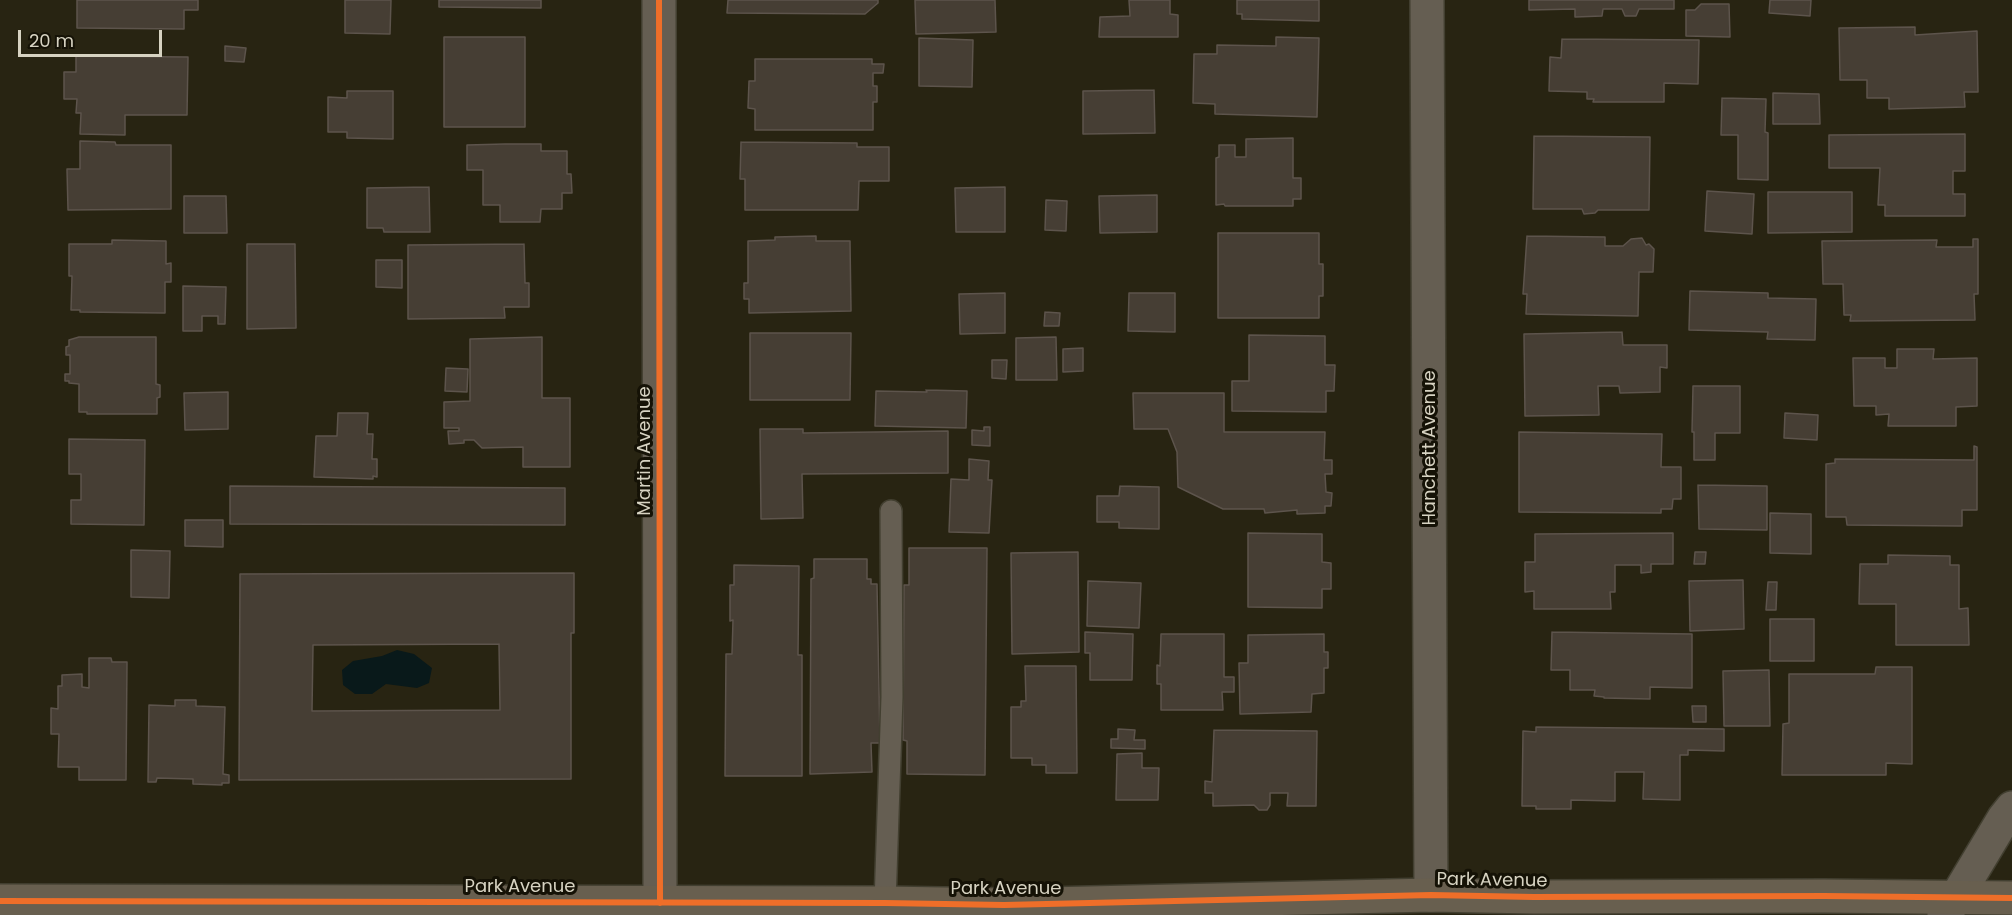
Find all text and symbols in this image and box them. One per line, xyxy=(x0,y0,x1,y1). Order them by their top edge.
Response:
scale bar xyxy=(21,18,165,56)
text: 20 m xyxy=(29,28,74,53)
street label: Hanchett Avenue xyxy=(1419,370,1441,526)
street label: Martin Avenue xyxy=(634,386,656,516)
street label: Park Avenue xyxy=(1436,869,1548,893)
street label: Park Avenue xyxy=(465,876,575,898)
street label: Park Avenue xyxy=(951,878,1061,900)

